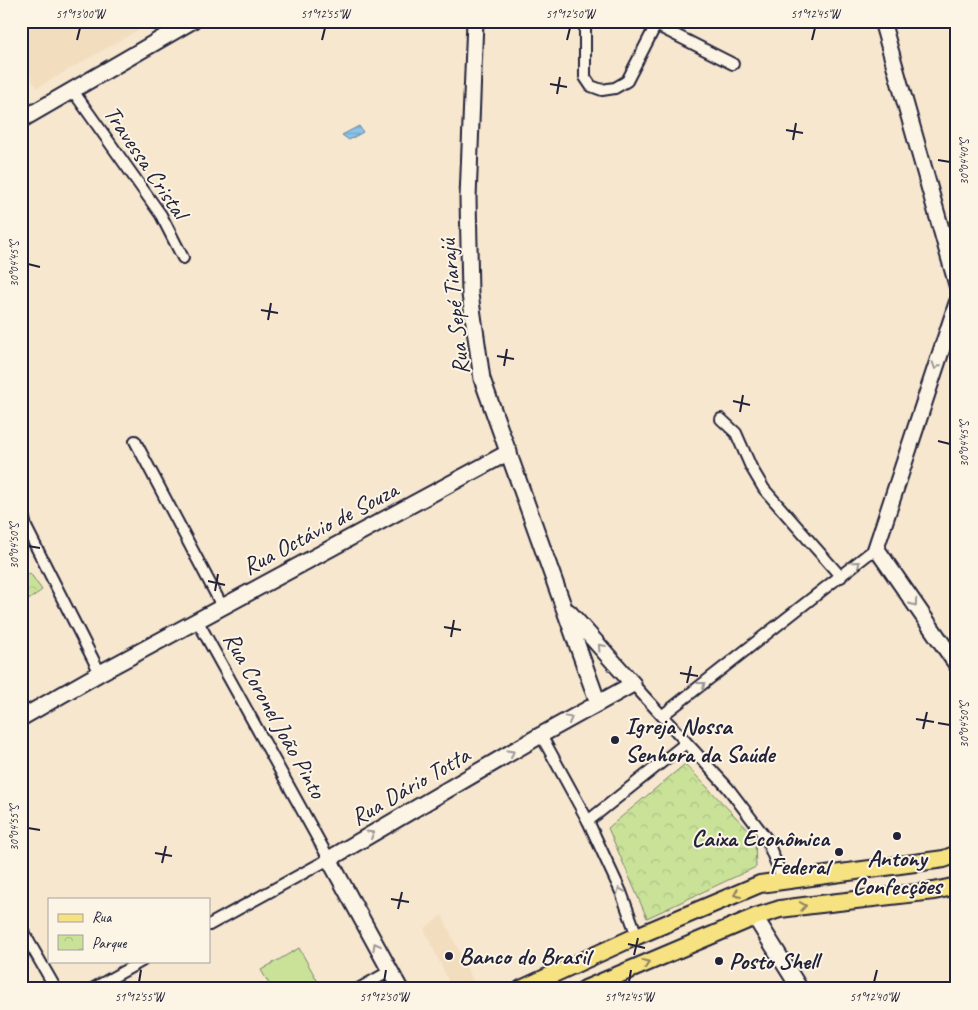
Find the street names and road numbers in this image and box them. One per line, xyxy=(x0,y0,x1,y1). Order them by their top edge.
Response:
street label: Travessa Cristal xyxy=(97,100,197,228)
street label: Rua Sepé Tiarajú xyxy=(432,236,476,376)
street label: Rua Octávio de Souza xyxy=(237,473,405,582)
street label: Rua Coronel João Pinto xyxy=(217,627,334,805)
street label: Rua Dário Totta xyxy=(345,739,476,832)

